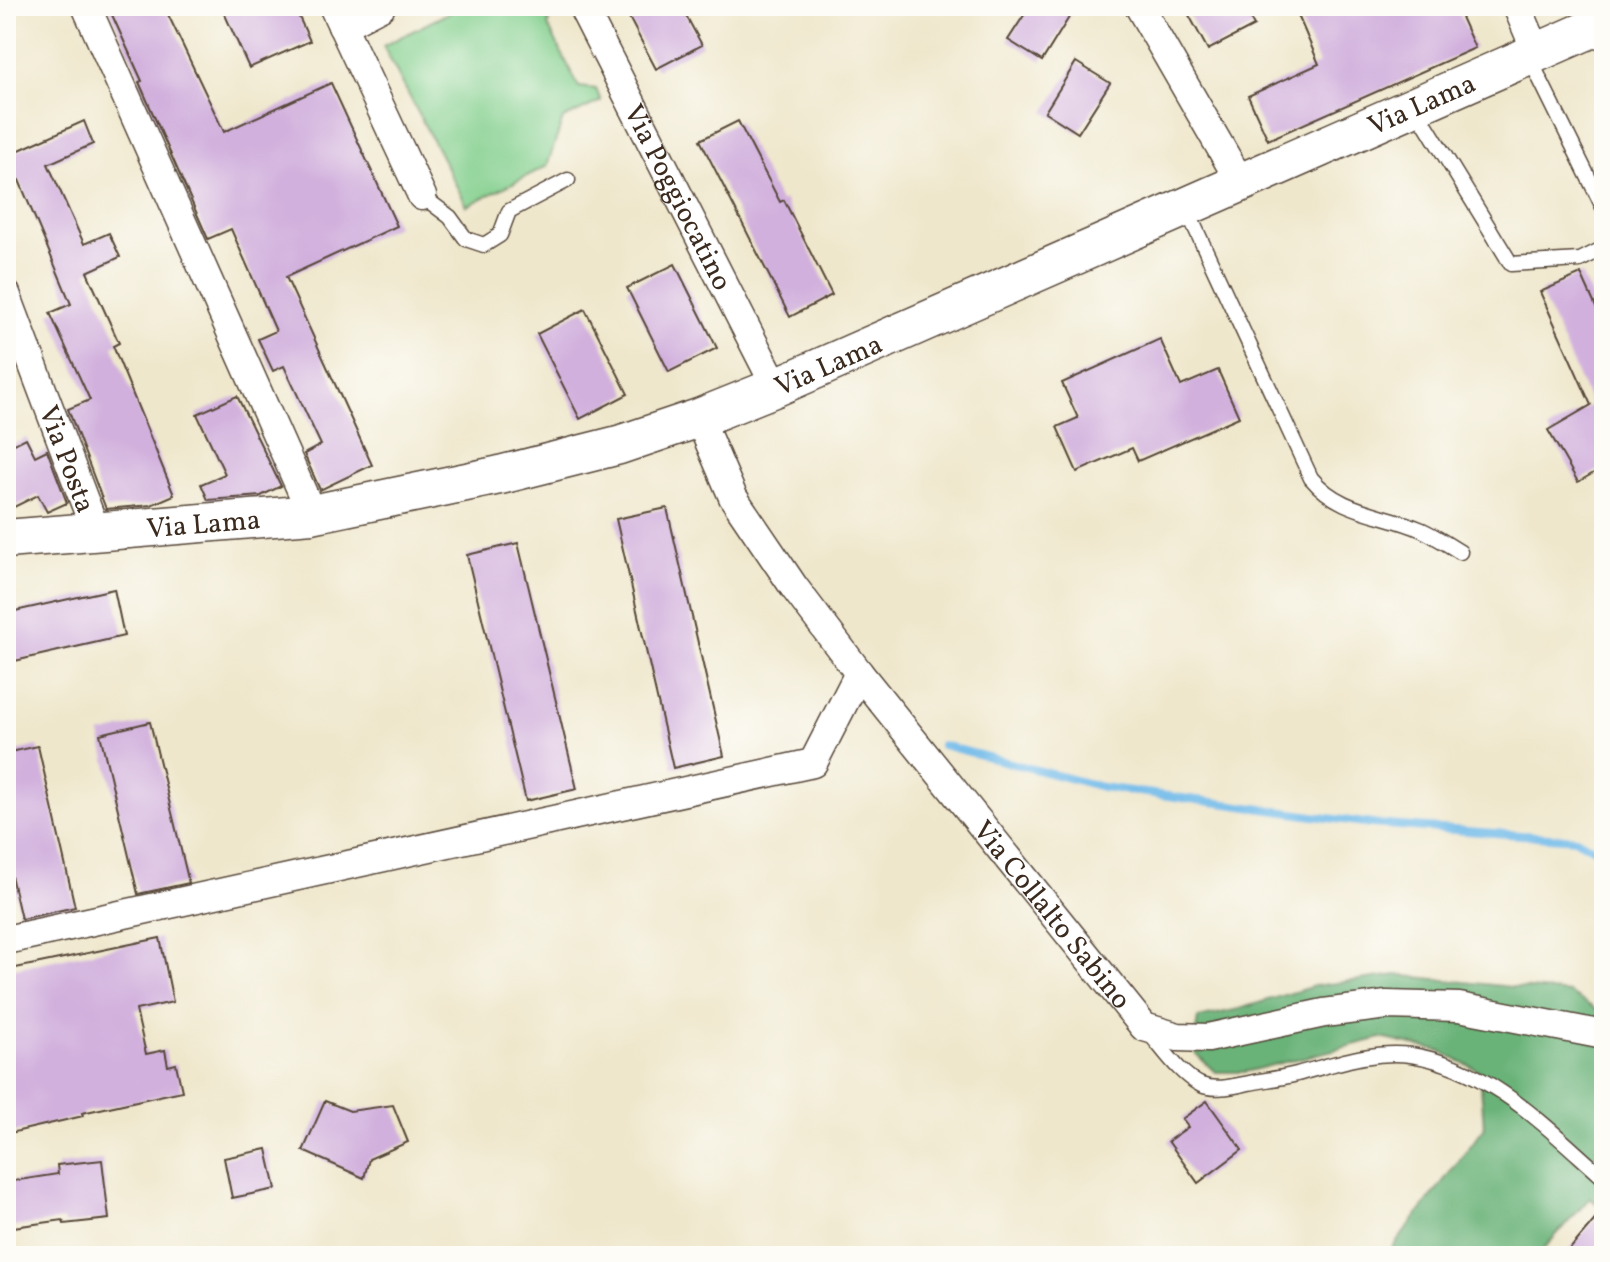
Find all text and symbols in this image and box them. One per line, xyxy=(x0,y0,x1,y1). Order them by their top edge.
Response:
street label: Via Lama xyxy=(1362,65,1482,146)
street label: Via Poggiocatino xyxy=(613,98,741,298)
street label: Via Lama xyxy=(769,326,889,407)
street label: Via Posta xyxy=(28,400,104,519)
street label: Via Lama xyxy=(145,501,262,549)
street label: Via Collalto Sabino xyxy=(963,813,1139,1018)

